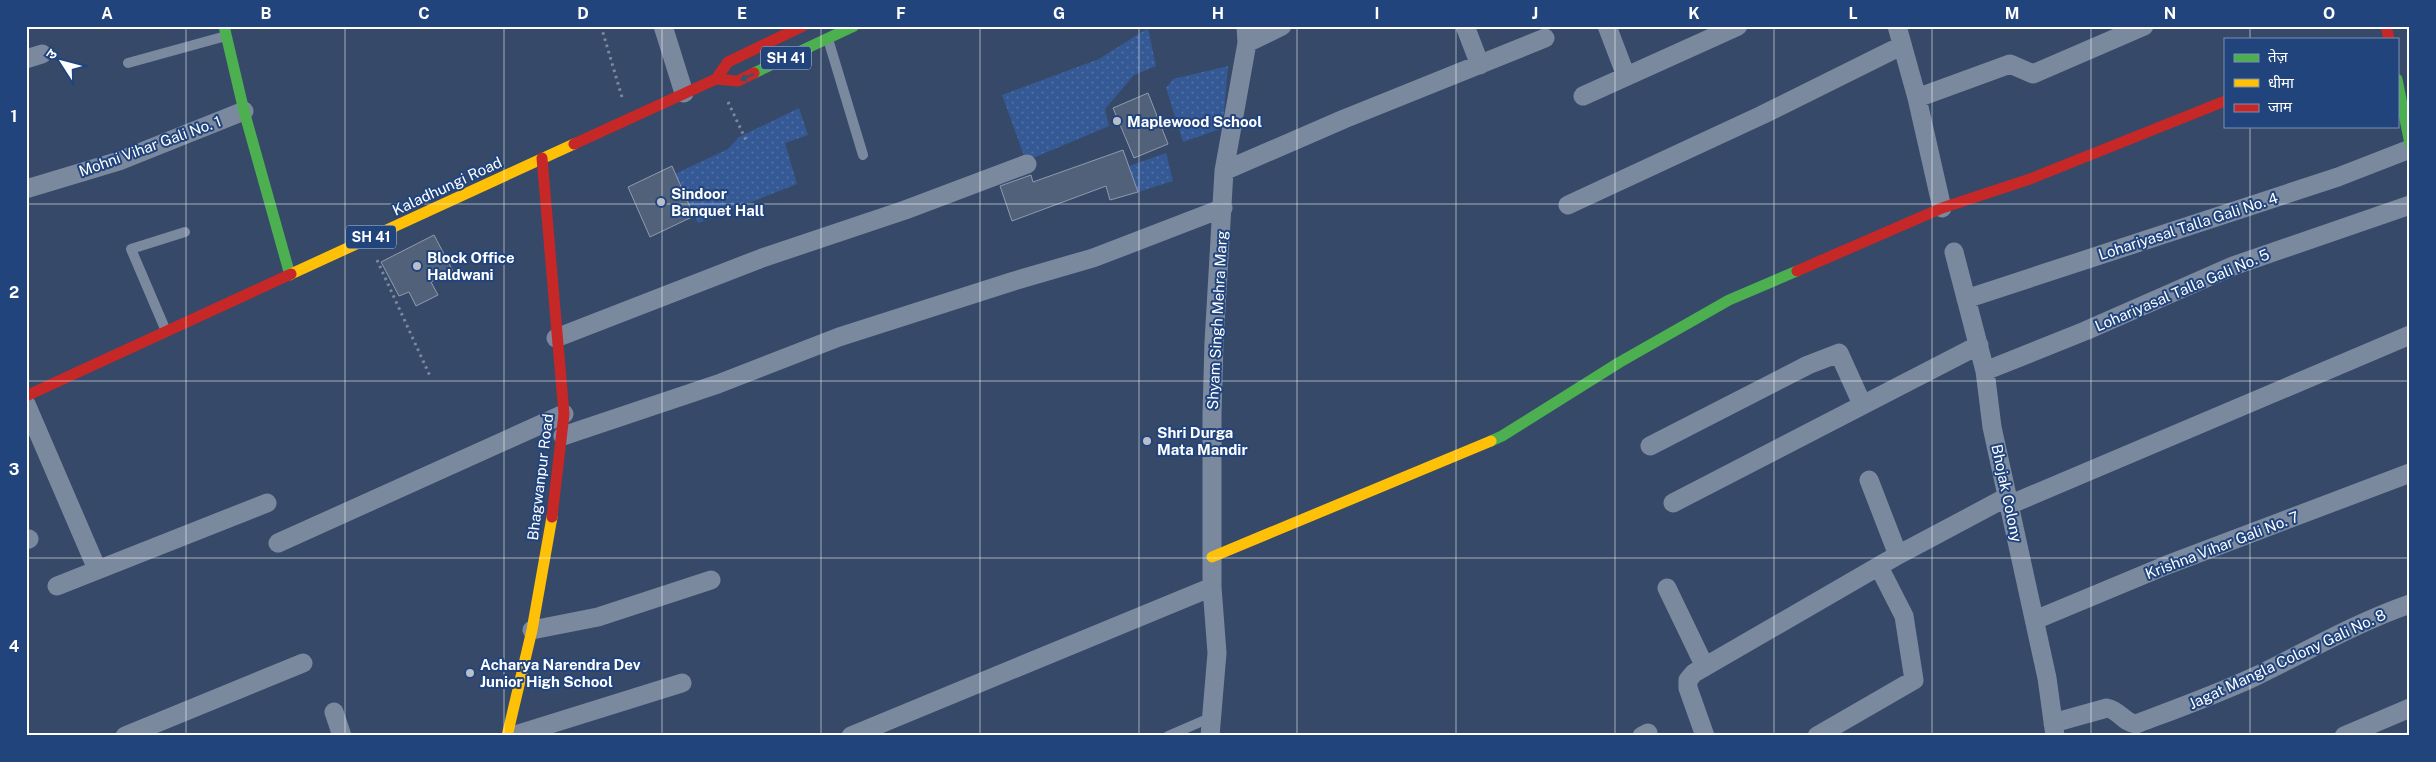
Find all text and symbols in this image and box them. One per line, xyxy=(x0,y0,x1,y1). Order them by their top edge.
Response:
text: A xyxy=(101,4,113,23)
text: B xyxy=(261,4,272,23)
text: C xyxy=(418,4,430,23)
text: D xyxy=(577,4,589,23)
text: E xyxy=(737,4,747,23)
text: F xyxy=(896,4,906,23)
text: G xyxy=(1053,4,1065,23)
text: H xyxy=(1212,4,1224,23)
text: I xyxy=(1375,4,1379,23)
text: J xyxy=(1532,4,1538,23)
text: K xyxy=(1688,4,1700,23)
text: L xyxy=(1848,4,1858,23)
text: M xyxy=(2005,4,2019,23)
text: N xyxy=(2164,4,2176,23)
text: O xyxy=(2323,4,2335,23)
north arrow xyxy=(38,38,88,88)
legend xyxy=(2224,38,2398,128)
text: उ xyxy=(43,46,61,62)
road number: SH 41 xyxy=(761,46,811,70)
text: तेज़ xyxy=(2268,48,2289,65)
one-way arrow xyxy=(739,73,754,81)
text: धीमा xyxy=(2268,74,2295,91)
text: जाम xyxy=(2268,98,2293,115)
text: 1 xyxy=(11,107,17,126)
street label: Mohni Vihar Gali No. 1 xyxy=(77,112,223,180)
place label: Maplewood School xyxy=(1127,113,1262,130)
marker: Maplewood School xyxy=(1111,115,1123,127)
street label: Kaladhungi Road xyxy=(390,153,504,219)
place label: Sindoor Banquet Hall xyxy=(671,185,764,219)
street label: Lohariyasal Talla Gali No. 4 xyxy=(2096,189,2280,263)
marker: Sindoor Banquet Hall xyxy=(655,196,667,208)
road number: SH 41 xyxy=(346,226,396,248)
street label: Shyam Singh Mehra Marg xyxy=(1204,230,1230,410)
street label: Lohariyasal Talla Gali No. 5 xyxy=(2092,245,2272,335)
place label: Block Office Haldwani xyxy=(427,249,515,283)
marker: Block Office Haldwani xyxy=(411,260,423,272)
text: 2 xyxy=(9,283,19,302)
street label: Bhagwanpur Road xyxy=(524,413,556,541)
place label: Shri Durga Mata Mandir xyxy=(1157,424,1248,458)
marker: Shri Durga Mata Mandir xyxy=(1141,435,1153,447)
street label: Bhojak Colony xyxy=(1988,443,2026,543)
text: 3 xyxy=(9,460,19,479)
street label: Krishna Vihar Gali No. 7 xyxy=(2143,508,2301,582)
street label: Jagat Mangla Colony Gali No. 8 xyxy=(2186,606,2388,712)
text: 4 xyxy=(9,637,20,656)
place label: Acharya Narendra Dev Junior High School xyxy=(480,656,641,690)
marker: Acharya Narendra Dev Junior High School xyxy=(464,667,476,679)

